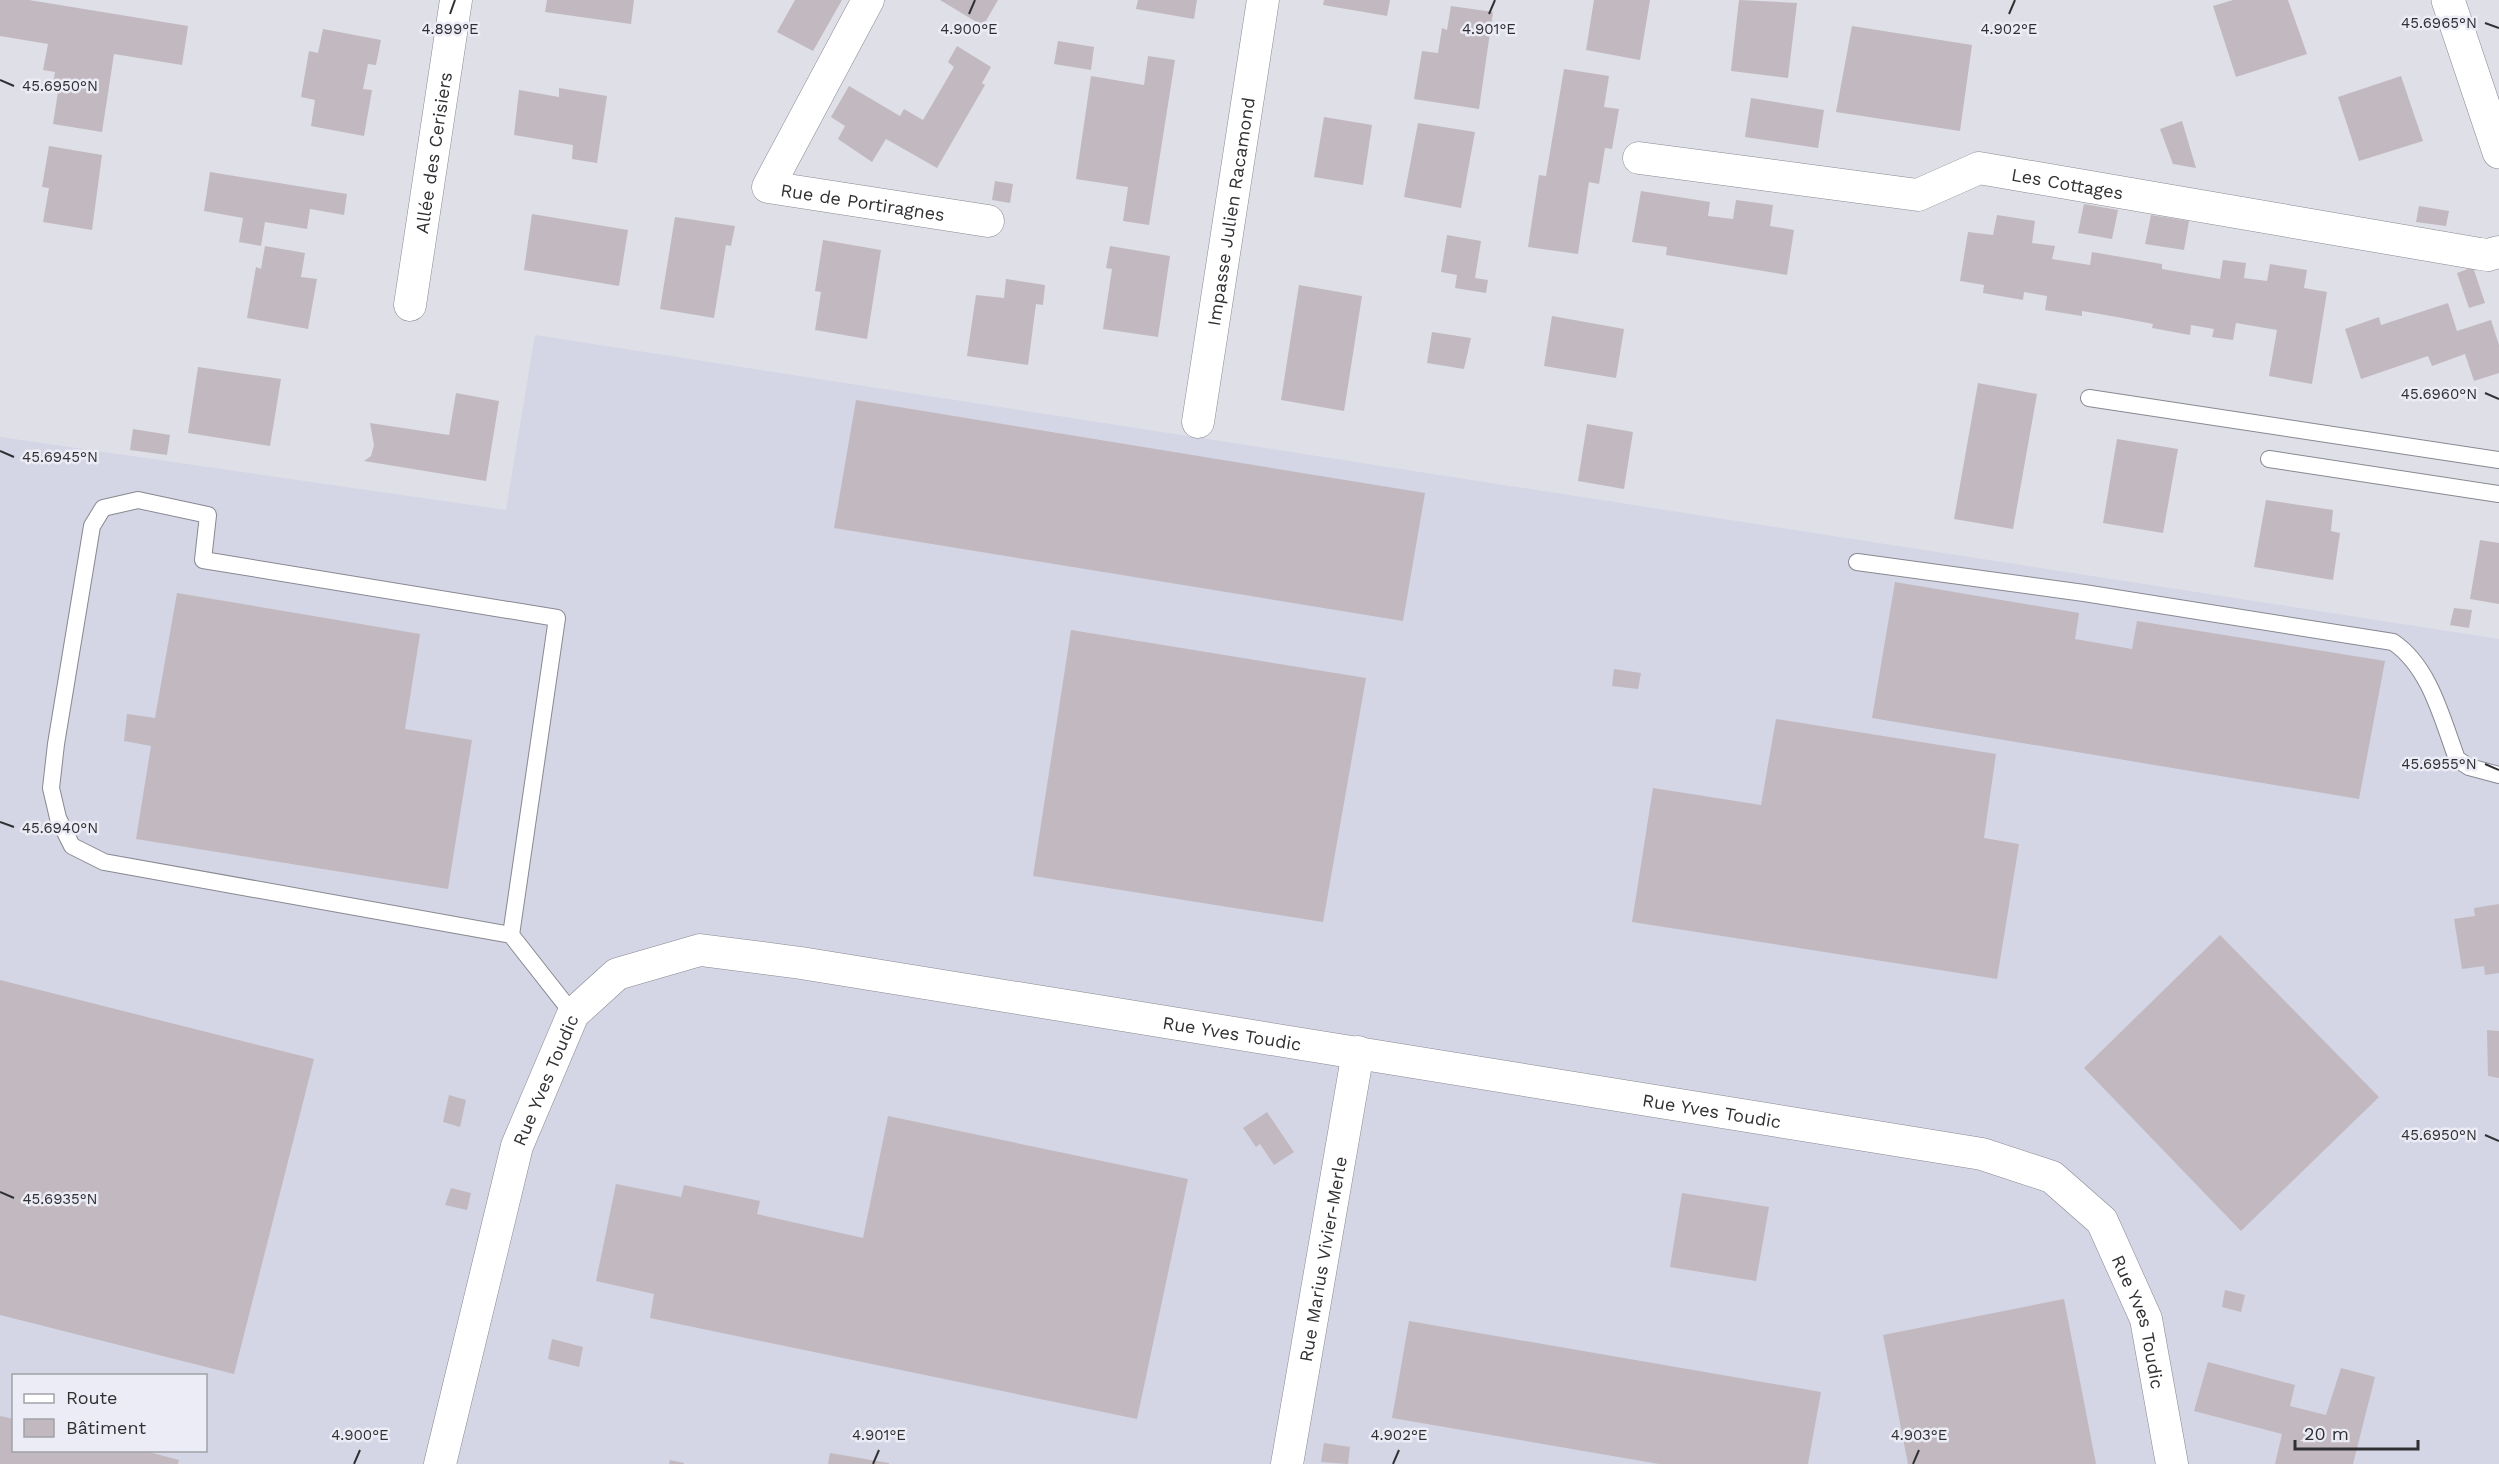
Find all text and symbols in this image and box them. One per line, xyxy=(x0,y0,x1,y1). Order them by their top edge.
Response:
text: 45.6965°N xyxy=(2401,14,2477,32)
text: 4.899°E xyxy=(421,20,479,38)
text: 4.900°E xyxy=(940,20,998,38)
text: 4.901°E xyxy=(1462,20,1516,38)
text: 4.902°E xyxy=(1981,20,2037,38)
street label: Allée des Cerisiers xyxy=(410,70,456,235)
text: 45.6950°N xyxy=(22,77,98,95)
street label: Impasse Julien Racamond xyxy=(1202,96,1258,327)
street label: Les Cottages xyxy=(2010,163,2125,203)
street label: Rue de Portiragnes xyxy=(779,179,946,225)
text: 45.6960°N xyxy=(2401,385,2477,403)
text: 45.6945°N xyxy=(22,448,98,466)
text: 45.6955°N xyxy=(2401,755,2477,773)
text: 45.6940°N xyxy=(22,819,98,837)
street label: Rue Yves Toudic xyxy=(508,1011,582,1149)
street label: Rue Yves Toudic xyxy=(1161,1011,1303,1054)
street label: Rue Yves Toudic xyxy=(1641,1089,1783,1132)
text: 45.6950°N xyxy=(2401,1126,2477,1144)
street label: Rue Marius Vivier-Merle xyxy=(1294,1155,1350,1363)
text: 45.6935°N xyxy=(22,1190,98,1208)
street label: Rue Yves Toudic xyxy=(2108,1251,2169,1391)
legend xyxy=(12,1374,207,1452)
text: Route xyxy=(66,1387,118,1408)
scale bar xyxy=(2295,1413,2418,1451)
text: Bâtiment xyxy=(66,1417,146,1438)
text: 20 m xyxy=(2304,1423,2349,1444)
text: 4.900°E xyxy=(331,1426,389,1444)
text: 4.901°E xyxy=(852,1426,906,1444)
text: 4.902°E xyxy=(1371,1426,1427,1444)
text: 4.903°E xyxy=(1891,1426,1947,1444)

